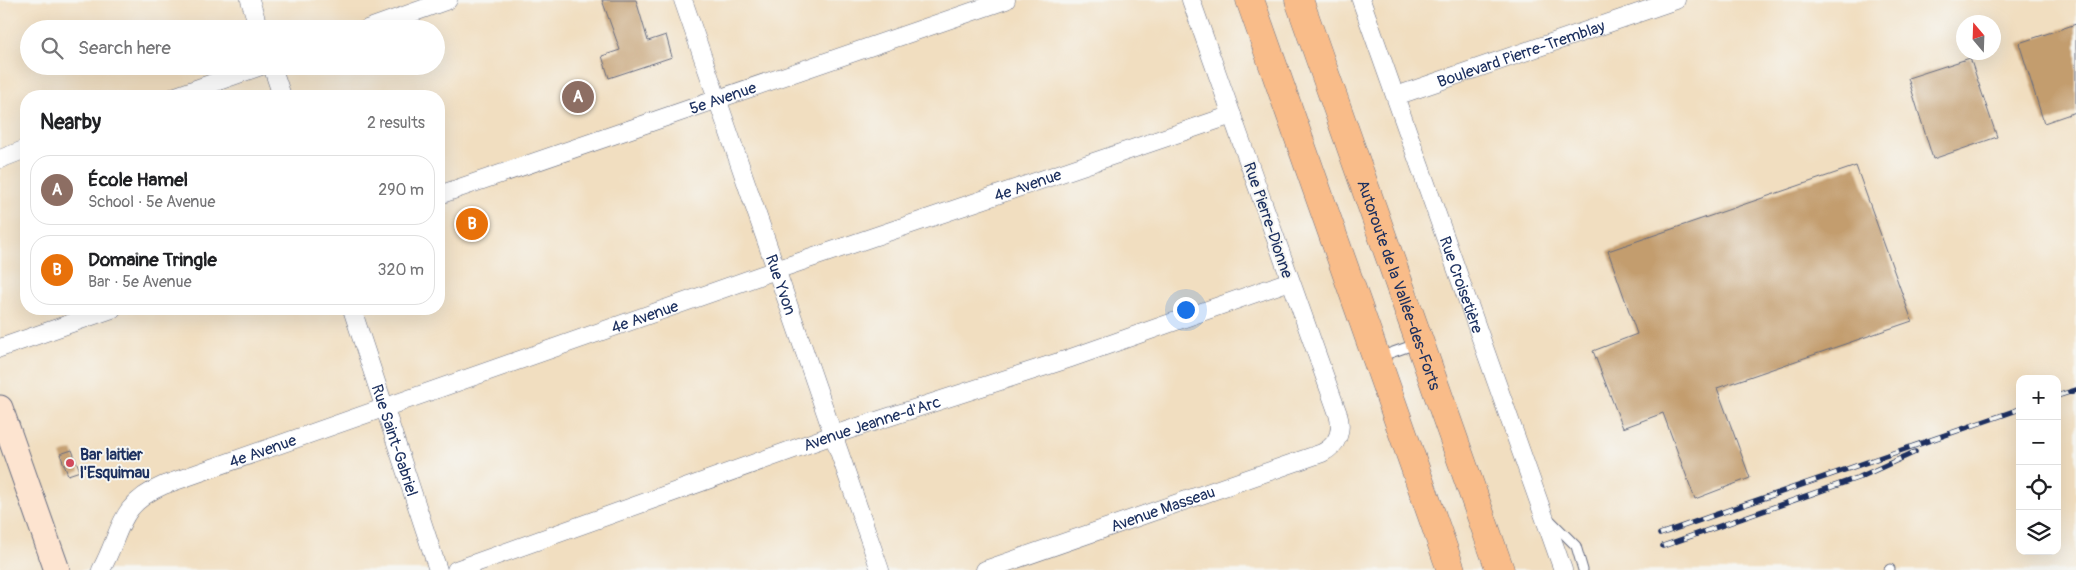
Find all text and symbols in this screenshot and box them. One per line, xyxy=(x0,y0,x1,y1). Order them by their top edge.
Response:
north arrow xyxy=(1956,15,2001,60)
street label: Boulevard Pierre-Tremblay xyxy=(1435,16,1608,92)
search box xyxy=(20,20,445,75)
icon: search xyxy=(38,34,66,62)
text: Search here xyxy=(78,36,171,60)
pin: A xyxy=(562,78,594,116)
street label: 5e Avenue xyxy=(687,78,759,119)
text: Nearby xyxy=(40,109,101,136)
text: 2 results xyxy=(367,113,425,133)
street label: Rue Pierre-Dionne xyxy=(1239,160,1297,281)
street label: 4e Avenue xyxy=(992,165,1064,206)
text: École Hamel xyxy=(88,168,188,192)
street label: Autoroute de la Vallée-des-Forts xyxy=(1352,177,1445,393)
text: A xyxy=(52,180,62,200)
text: 290 m xyxy=(378,180,424,200)
text: School · 5e Avenue xyxy=(88,192,215,212)
pin: B xyxy=(456,205,488,243)
street label: Rue Croisetière xyxy=(1435,234,1487,336)
text: Domaine Tringle xyxy=(88,248,217,272)
street label: Rue Yvon xyxy=(761,252,800,318)
text: B xyxy=(52,260,62,280)
text: 320 m xyxy=(378,260,424,280)
text: Bar · 5e Avenue xyxy=(88,272,192,292)
street label: 4e Avenue xyxy=(609,296,681,338)
your location xyxy=(1173,297,1199,323)
map controls xyxy=(2016,375,2061,555)
button: + xyxy=(2016,375,2061,420)
street label: Rue Saint-Gabriel xyxy=(366,382,422,499)
street label: Avenue Jeanne-d'Arc xyxy=(801,392,943,456)
button: − xyxy=(2016,420,2061,465)
street label: 4e Avenue xyxy=(226,430,299,472)
place label: Bar laitier l'Esquimau xyxy=(80,445,150,483)
marker: Bar laitier l'Esquimau xyxy=(64,457,76,469)
button: locate xyxy=(2016,465,2061,510)
street label: Avenue Masseau xyxy=(1108,482,1218,537)
button: layers xyxy=(2016,510,2061,555)

